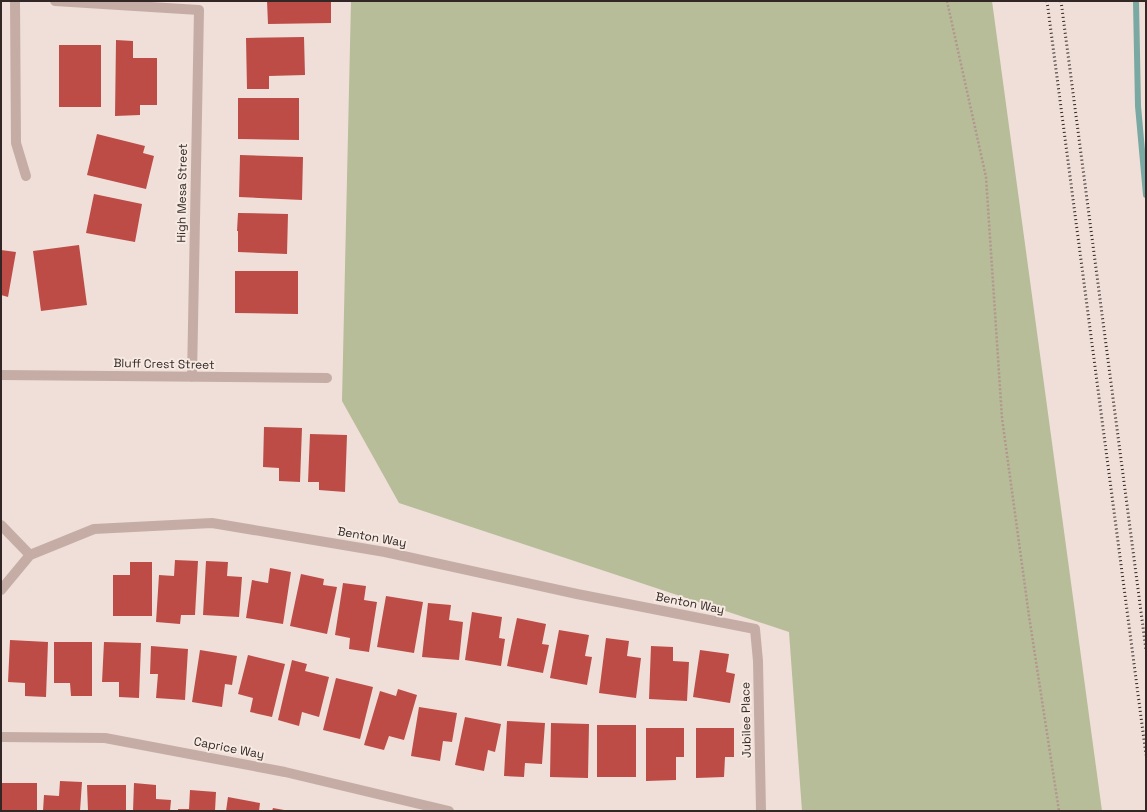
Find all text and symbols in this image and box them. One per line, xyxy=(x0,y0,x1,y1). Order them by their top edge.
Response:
street label: High Mesa Street xyxy=(173,143,191,243)
street label: Bluff Crest Street xyxy=(113,355,215,373)
street label: Benton Way xyxy=(336,523,408,551)
street label: Benton Way xyxy=(654,588,726,618)
street label: Jubilee Place xyxy=(737,682,755,758)
street label: Caprice Way xyxy=(192,733,266,763)

